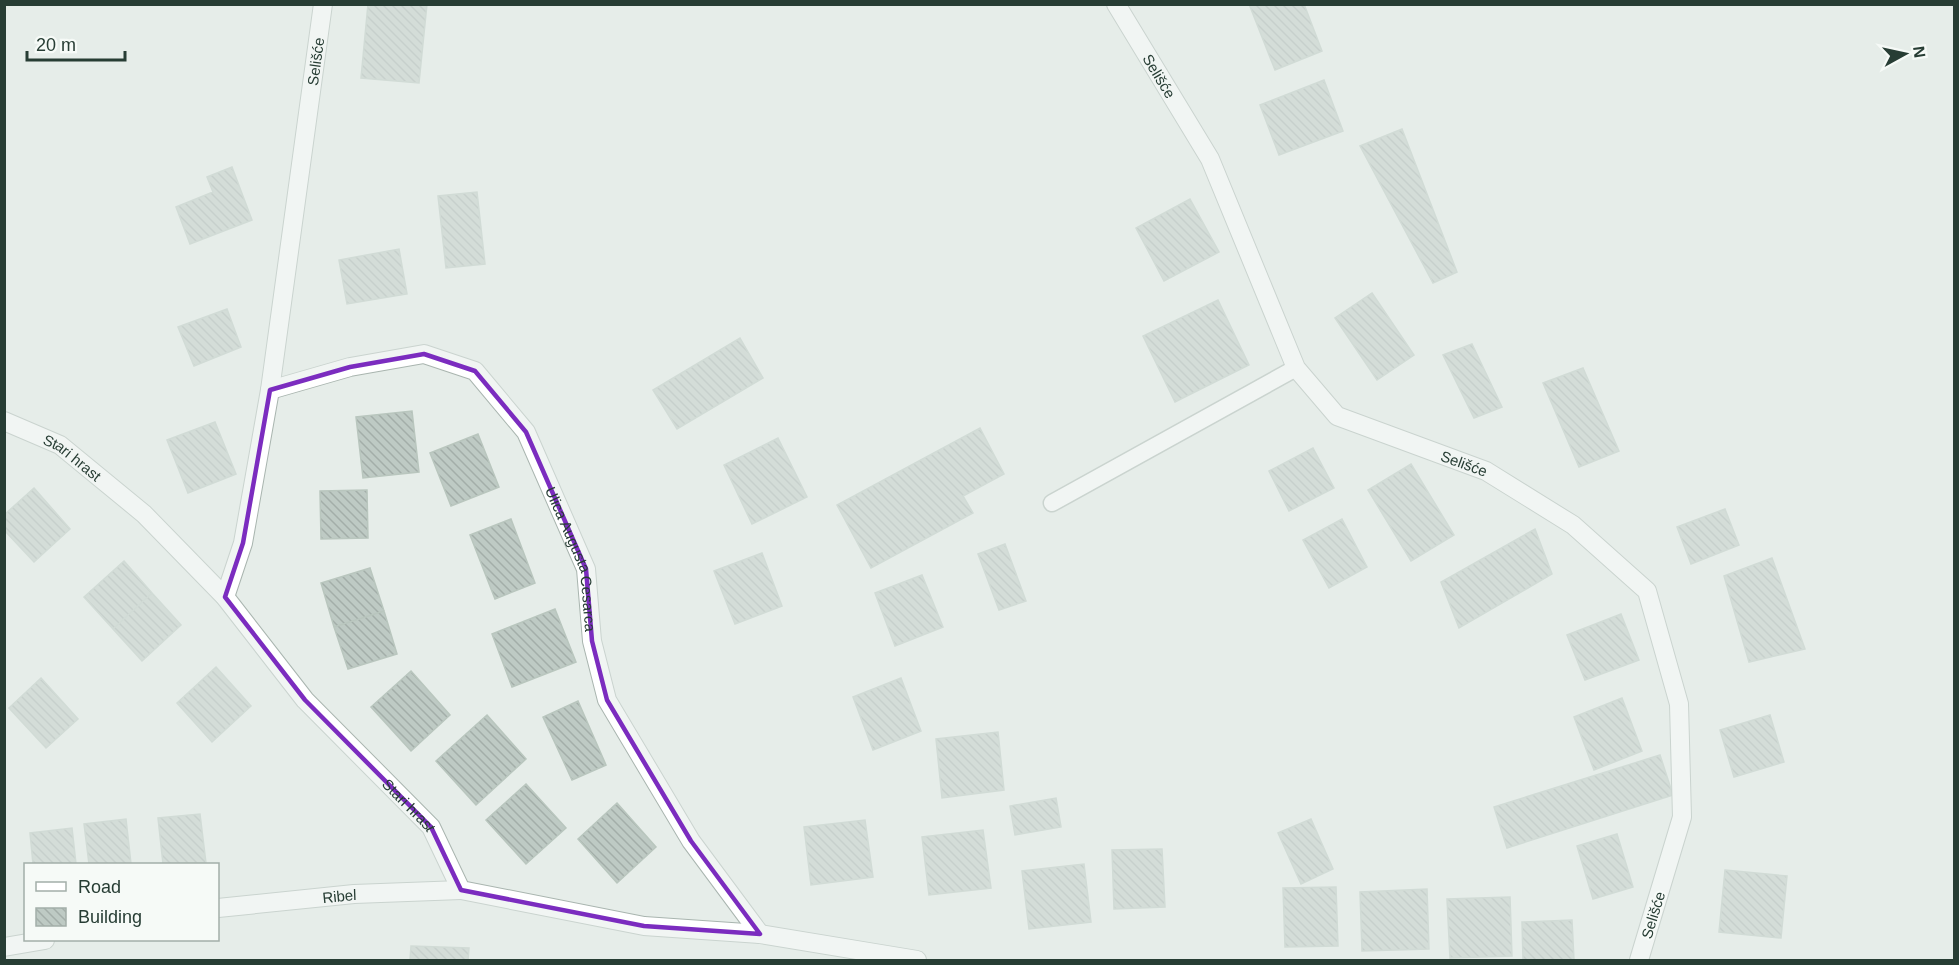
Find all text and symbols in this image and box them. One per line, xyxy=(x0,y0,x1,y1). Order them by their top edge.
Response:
scale bar xyxy=(27,24,124,62)
north arrow xyxy=(1875,24,1935,84)
text: 20 m xyxy=(36,35,76,55)
street label: Selišće xyxy=(303,36,327,86)
text: N xyxy=(1910,45,1929,59)
street label: Selišće xyxy=(1140,51,1179,101)
street label: Stari hrast xyxy=(41,430,106,485)
street label: Selišće xyxy=(1439,447,1490,479)
street label: Ulica Augusta Cesarca xyxy=(542,484,600,633)
street label: Stari hrast xyxy=(379,775,440,834)
legend xyxy=(24,863,219,941)
text: Road xyxy=(78,877,121,897)
street label: Ribel xyxy=(321,885,357,906)
street label: Selišće xyxy=(1638,889,1668,941)
text: Building xyxy=(78,907,142,927)

